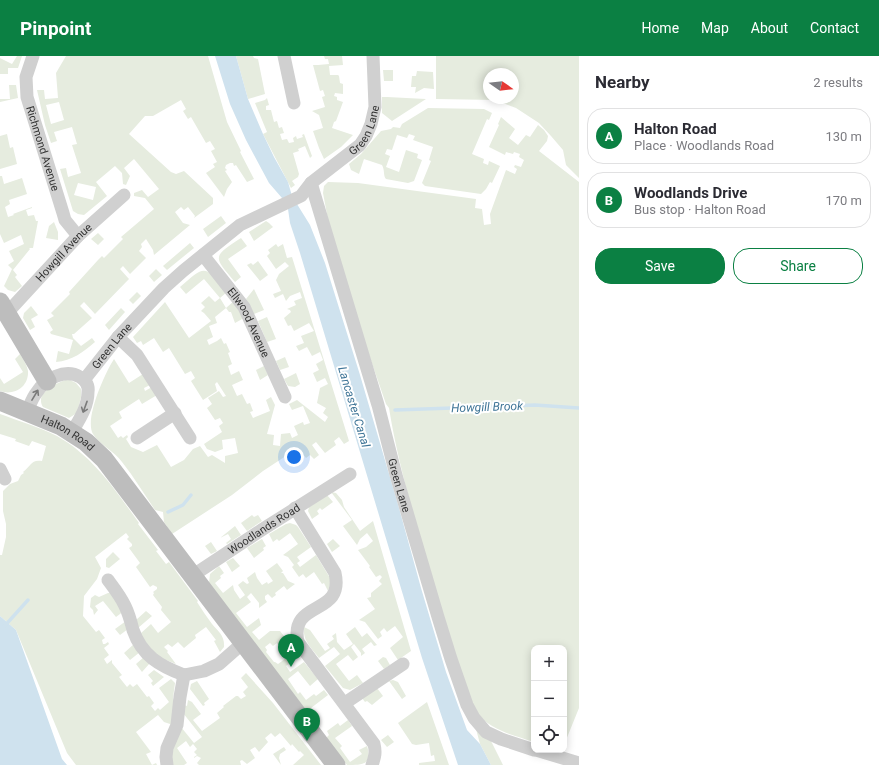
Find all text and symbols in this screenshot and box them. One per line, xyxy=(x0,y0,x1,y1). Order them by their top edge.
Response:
text: Pinpoint xyxy=(20,17,91,40)
text: Home xyxy=(641,20,679,36)
text: Map xyxy=(701,20,729,36)
text: About xyxy=(751,20,788,36)
text: Contact xyxy=(810,20,859,36)
north arrow xyxy=(483,68,519,104)
text: Nearby xyxy=(595,72,650,92)
text: 2 results xyxy=(813,75,863,90)
street label: Richmond Avenue xyxy=(24,104,62,193)
street label: Green Lane xyxy=(346,104,382,158)
text: Halton Road xyxy=(634,120,717,138)
text: A xyxy=(605,129,613,144)
text: 130 m xyxy=(825,129,862,144)
text: Place · Woodlands Road xyxy=(634,138,774,153)
text: Woodlands Drive xyxy=(634,184,747,202)
text: B xyxy=(605,193,613,208)
text: 170 m xyxy=(825,193,862,208)
text: Bus stop · Halton Road xyxy=(634,202,766,217)
street label: Howgill Avenue xyxy=(33,220,94,284)
button: Save xyxy=(595,248,725,284)
button: Share xyxy=(733,248,863,284)
street label: Ellwood Avenue xyxy=(225,285,273,359)
street label: Green Lane xyxy=(89,320,134,371)
water label: Lancaster Canal xyxy=(335,365,373,449)
one-way arrow xyxy=(32,389,40,401)
water label: Howgill Brook xyxy=(451,399,524,415)
one-way arrow xyxy=(81,400,88,413)
street label: Halton Road xyxy=(39,412,97,453)
your location xyxy=(284,447,304,467)
street label: Green Lane xyxy=(385,457,413,514)
street label: Woodlands Road xyxy=(226,501,302,557)
pin: A xyxy=(278,634,304,667)
map controls xyxy=(531,645,567,753)
button: + xyxy=(531,645,567,681)
button: − xyxy=(531,681,567,717)
pin: B xyxy=(294,708,320,741)
button: locate xyxy=(531,717,567,753)

